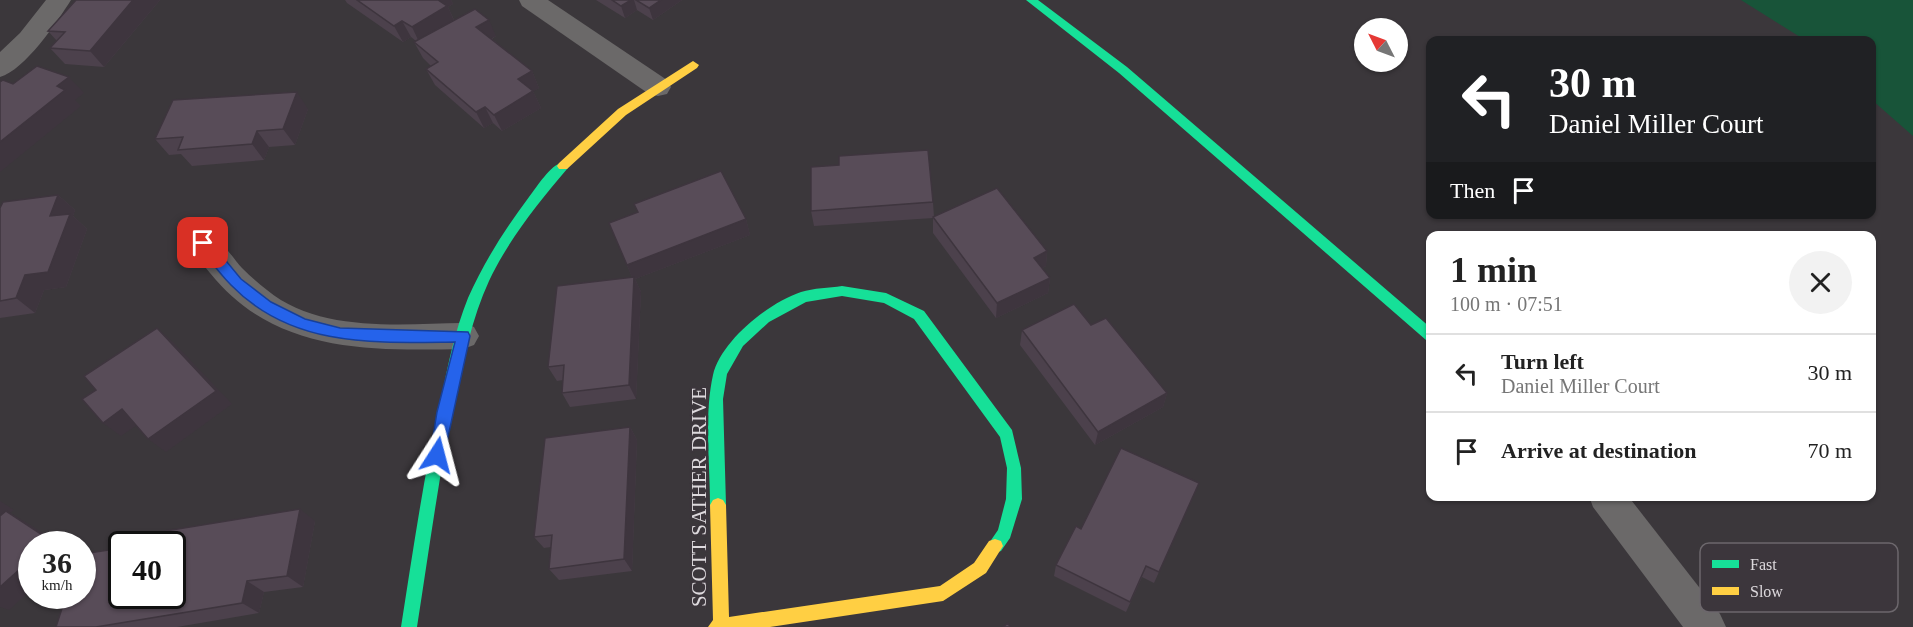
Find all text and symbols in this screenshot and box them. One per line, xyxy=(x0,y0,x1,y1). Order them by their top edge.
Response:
north arrow xyxy=(1354,18,1408,72)
map controls xyxy=(1354,18,1408,72)
icon: left xyxy=(1450,60,1528,138)
text: 30 m xyxy=(1549,60,1637,106)
text: Daniel Miller Court xyxy=(1549,109,1763,139)
icon: arrive xyxy=(1507,174,1540,207)
text: Then xyxy=(1450,178,1495,203)
pin xyxy=(177,217,228,268)
icon: arrive xyxy=(186,226,219,259)
text: 1 min xyxy=(1450,250,1537,290)
button: close xyxy=(1789,251,1852,314)
text: 100 m · 07:51 xyxy=(1450,293,1563,315)
text: Turn left xyxy=(1501,349,1584,374)
icon: left xyxy=(1450,357,1483,390)
text: 30 m xyxy=(1807,360,1852,385)
text: Daniel Miller Court xyxy=(1501,375,1660,397)
street label: SCOTT SATHER DRIVE xyxy=(687,387,711,607)
position arrow xyxy=(405,423,469,487)
icon: arrive xyxy=(1450,435,1483,468)
text: Arrive at destination xyxy=(1501,438,1697,463)
text: 70 m xyxy=(1807,438,1852,463)
speed limit sign: 40 xyxy=(108,531,186,609)
legend xyxy=(1700,543,1898,612)
text: 36 xyxy=(42,546,72,579)
text: Fast xyxy=(1750,556,1777,573)
text: km/h xyxy=(42,577,72,593)
text: Slow xyxy=(1750,583,1783,600)

